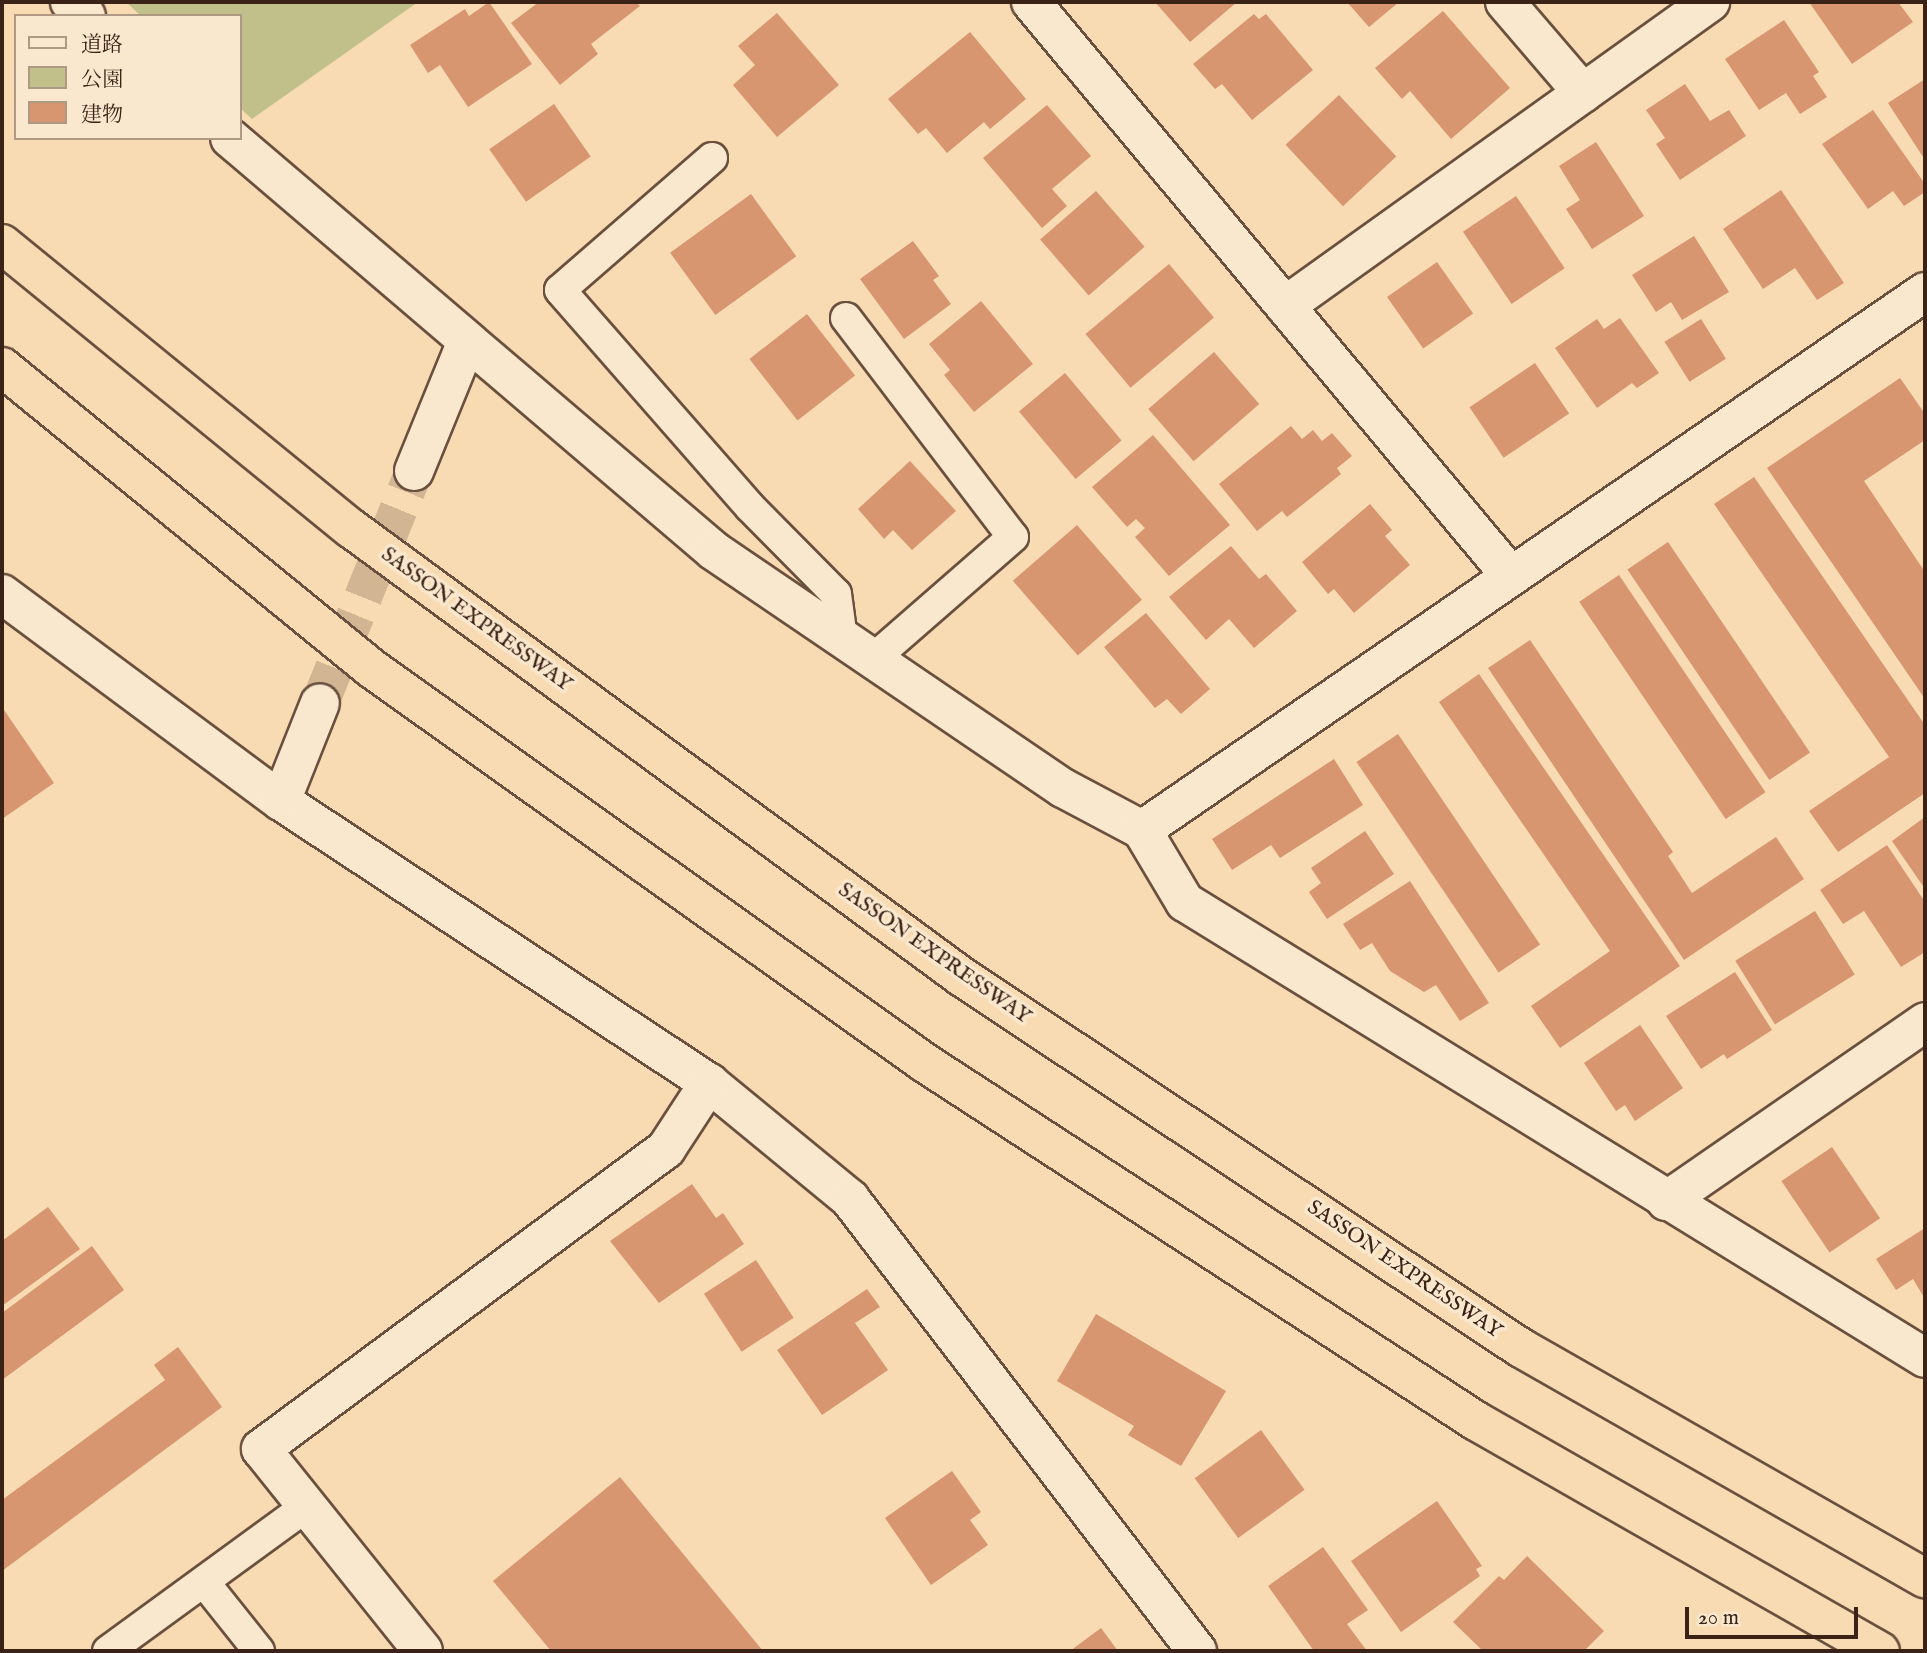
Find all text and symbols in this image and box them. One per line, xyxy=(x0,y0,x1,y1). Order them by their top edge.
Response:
legend xyxy=(14,14,242,140)
text: 道路 xyxy=(81,32,123,59)
text: 公園 xyxy=(81,67,123,94)
text: 建物 xyxy=(81,102,123,129)
street label: SASSON EXPRESSWAY xyxy=(376,542,576,698)
street label: SASSON EXPRESSWAY xyxy=(833,878,1035,1030)
street label: SASSON EXPRESSWAY xyxy=(1302,1195,1506,1345)
scale bar xyxy=(1689,1594,1862,1638)
text: 20 m xyxy=(1698,1605,1739,1632)

